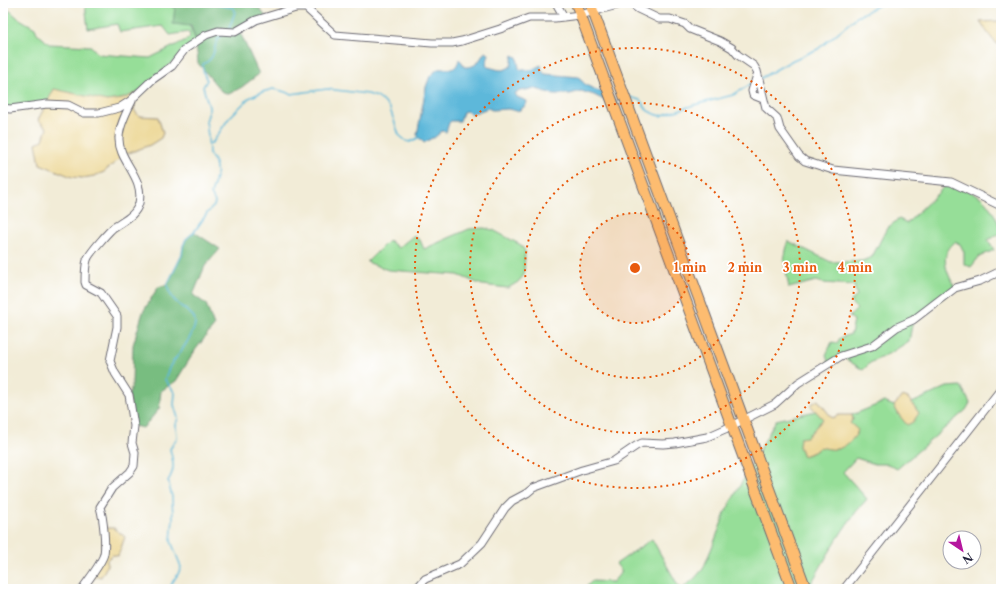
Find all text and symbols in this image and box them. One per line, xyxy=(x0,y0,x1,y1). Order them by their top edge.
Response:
text: 1 min xyxy=(674,260,707,275)
text: 2 min xyxy=(728,260,763,275)
text: 3 min xyxy=(783,260,818,275)
text: 4 min xyxy=(838,260,873,275)
centre of rings xyxy=(628,261,642,275)
north arrow xyxy=(942,530,982,570)
text: N xyxy=(959,550,976,567)

